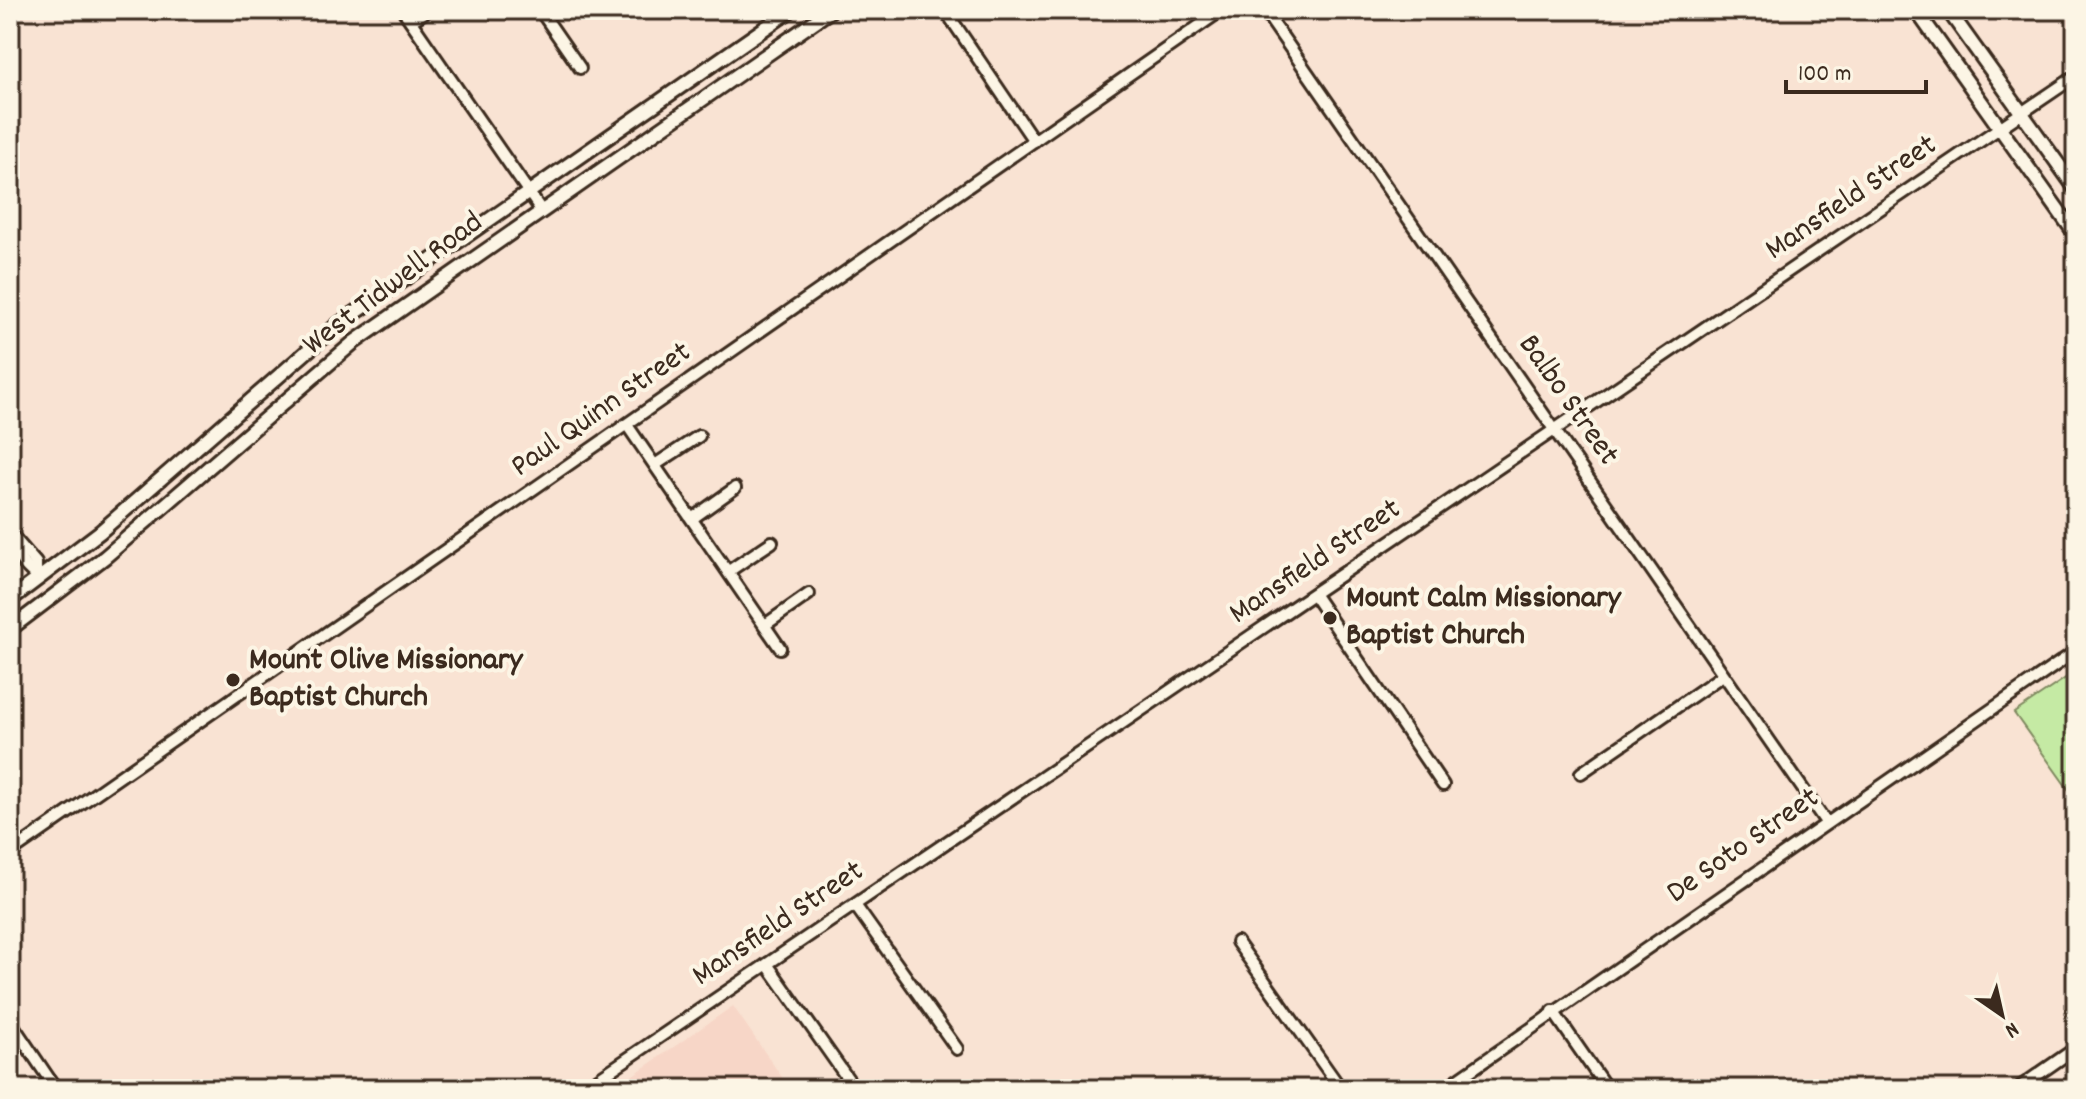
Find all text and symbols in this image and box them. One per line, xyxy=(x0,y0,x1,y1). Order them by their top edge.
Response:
scale bar xyxy=(1786,44,1926,94)
text: 100 m xyxy=(1798,58,1851,92)
street label: Mansfield Street xyxy=(1757,124,1947,274)
street label: West Tidwell Road xyxy=(294,202,494,368)
street label: Balbo Street xyxy=(1505,326,1629,476)
street label: Paul Quinn Street xyxy=(502,331,702,490)
street label: Mansfield Street xyxy=(1221,488,1411,638)
place label: Mount Calm Missionary Baptist Church xyxy=(1346,577,1622,660)
marker: Mount Calm Missionary Baptist Church xyxy=(1321,609,1339,627)
place label: Mount Olive Missionary Baptist Church xyxy=(249,639,524,722)
marker: Mount Olive Missionary Baptist Church xyxy=(224,671,242,689)
street label: De Soto Street xyxy=(1658,777,1830,917)
street label: Mansfield Street xyxy=(684,850,874,1000)
north arrow xyxy=(1962,975,2042,1055)
text: N xyxy=(1998,1013,2024,1045)

